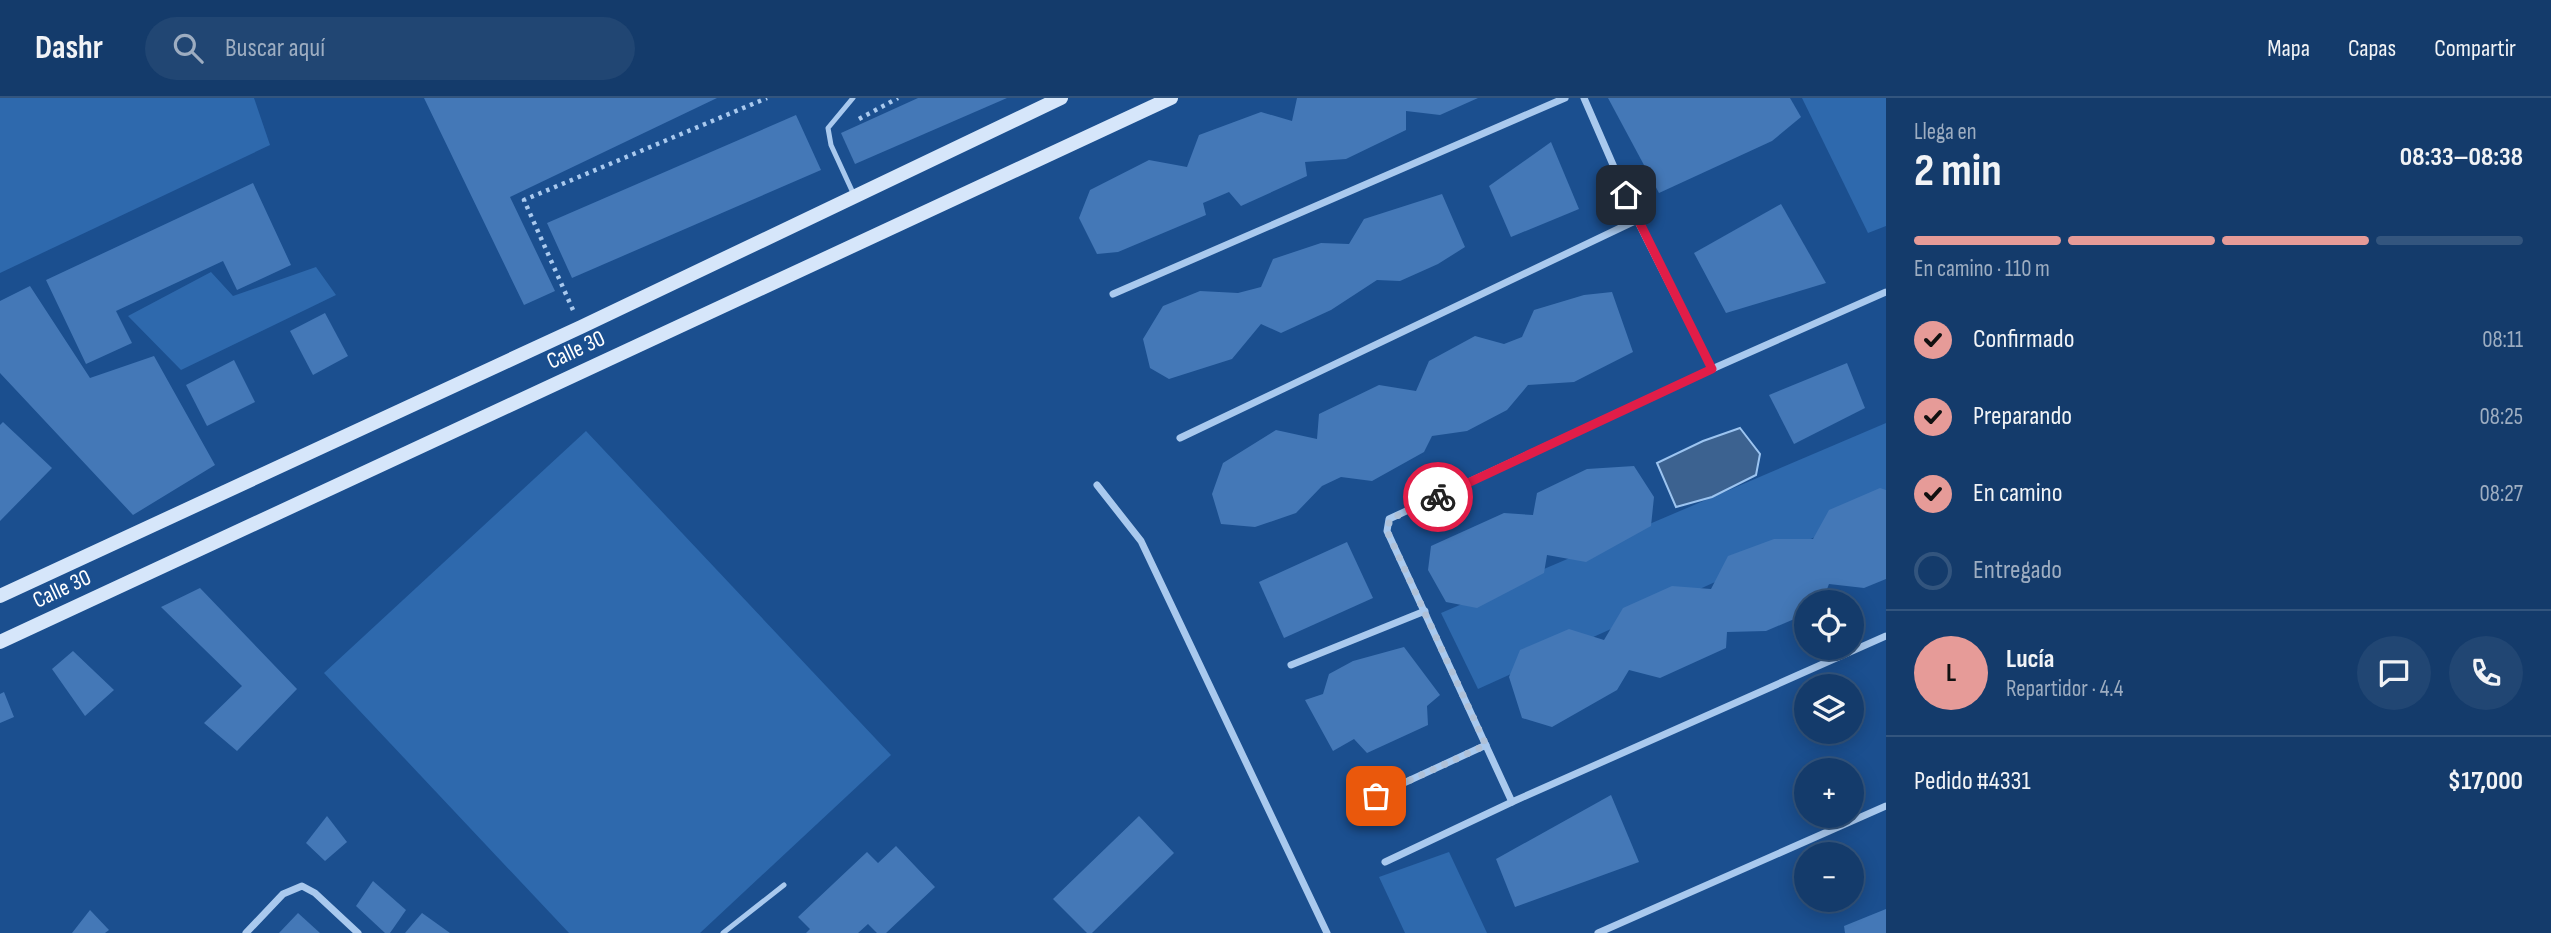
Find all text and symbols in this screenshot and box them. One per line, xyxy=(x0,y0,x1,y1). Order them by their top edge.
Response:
search box xyxy=(145,17,635,80)
text: Dashr xyxy=(35,28,103,68)
icon: search xyxy=(169,29,207,67)
text: Buscar aquí xyxy=(225,33,325,64)
text: Mapa xyxy=(2267,34,2310,63)
text: Capas xyxy=(2348,34,2396,63)
text: Compartir xyxy=(2434,34,2516,63)
text: Llega en xyxy=(1914,118,1977,146)
text: 08:33–08:38 xyxy=(2400,142,2523,173)
text: 2 min xyxy=(1914,144,2002,199)
pin xyxy=(1596,165,1656,225)
icon: home xyxy=(1607,176,1645,214)
text: En camino · 110 m xyxy=(1914,255,2050,283)
icon: check xyxy=(1914,321,1952,359)
street label: Calle 30 xyxy=(542,324,610,376)
text: Confirmado xyxy=(1973,324,2074,355)
text: 08:11 xyxy=(2482,326,2523,354)
icon: check xyxy=(1914,398,1952,436)
text: Preparando xyxy=(1973,401,2072,432)
text: 08:25 xyxy=(2480,403,2523,431)
courier xyxy=(1403,462,1473,532)
icon: check xyxy=(1914,475,1952,513)
icon: bike xyxy=(1419,478,1457,516)
text: En camino xyxy=(1973,478,2063,509)
text: 08:27 xyxy=(2480,480,2523,508)
text: Entregado xyxy=(1973,555,2062,586)
street label: Calle 30 xyxy=(28,563,96,615)
map controls xyxy=(1794,590,1864,912)
button: locate xyxy=(1794,590,1864,660)
button: chat xyxy=(2357,636,2431,710)
button: phone xyxy=(2449,636,2523,710)
text: Lucía xyxy=(2006,644,2054,675)
text: L xyxy=(1946,658,1956,689)
button: layers xyxy=(1794,674,1864,744)
text: Repartidor · 4.4 xyxy=(2006,675,2123,703)
button: + xyxy=(1794,758,1864,828)
pin xyxy=(1346,766,1406,826)
text: Pedido #4331 xyxy=(1914,766,2031,797)
text: $17,000 xyxy=(2448,766,2523,797)
icon: bag xyxy=(1357,777,1395,815)
button: − xyxy=(1794,842,1864,912)

